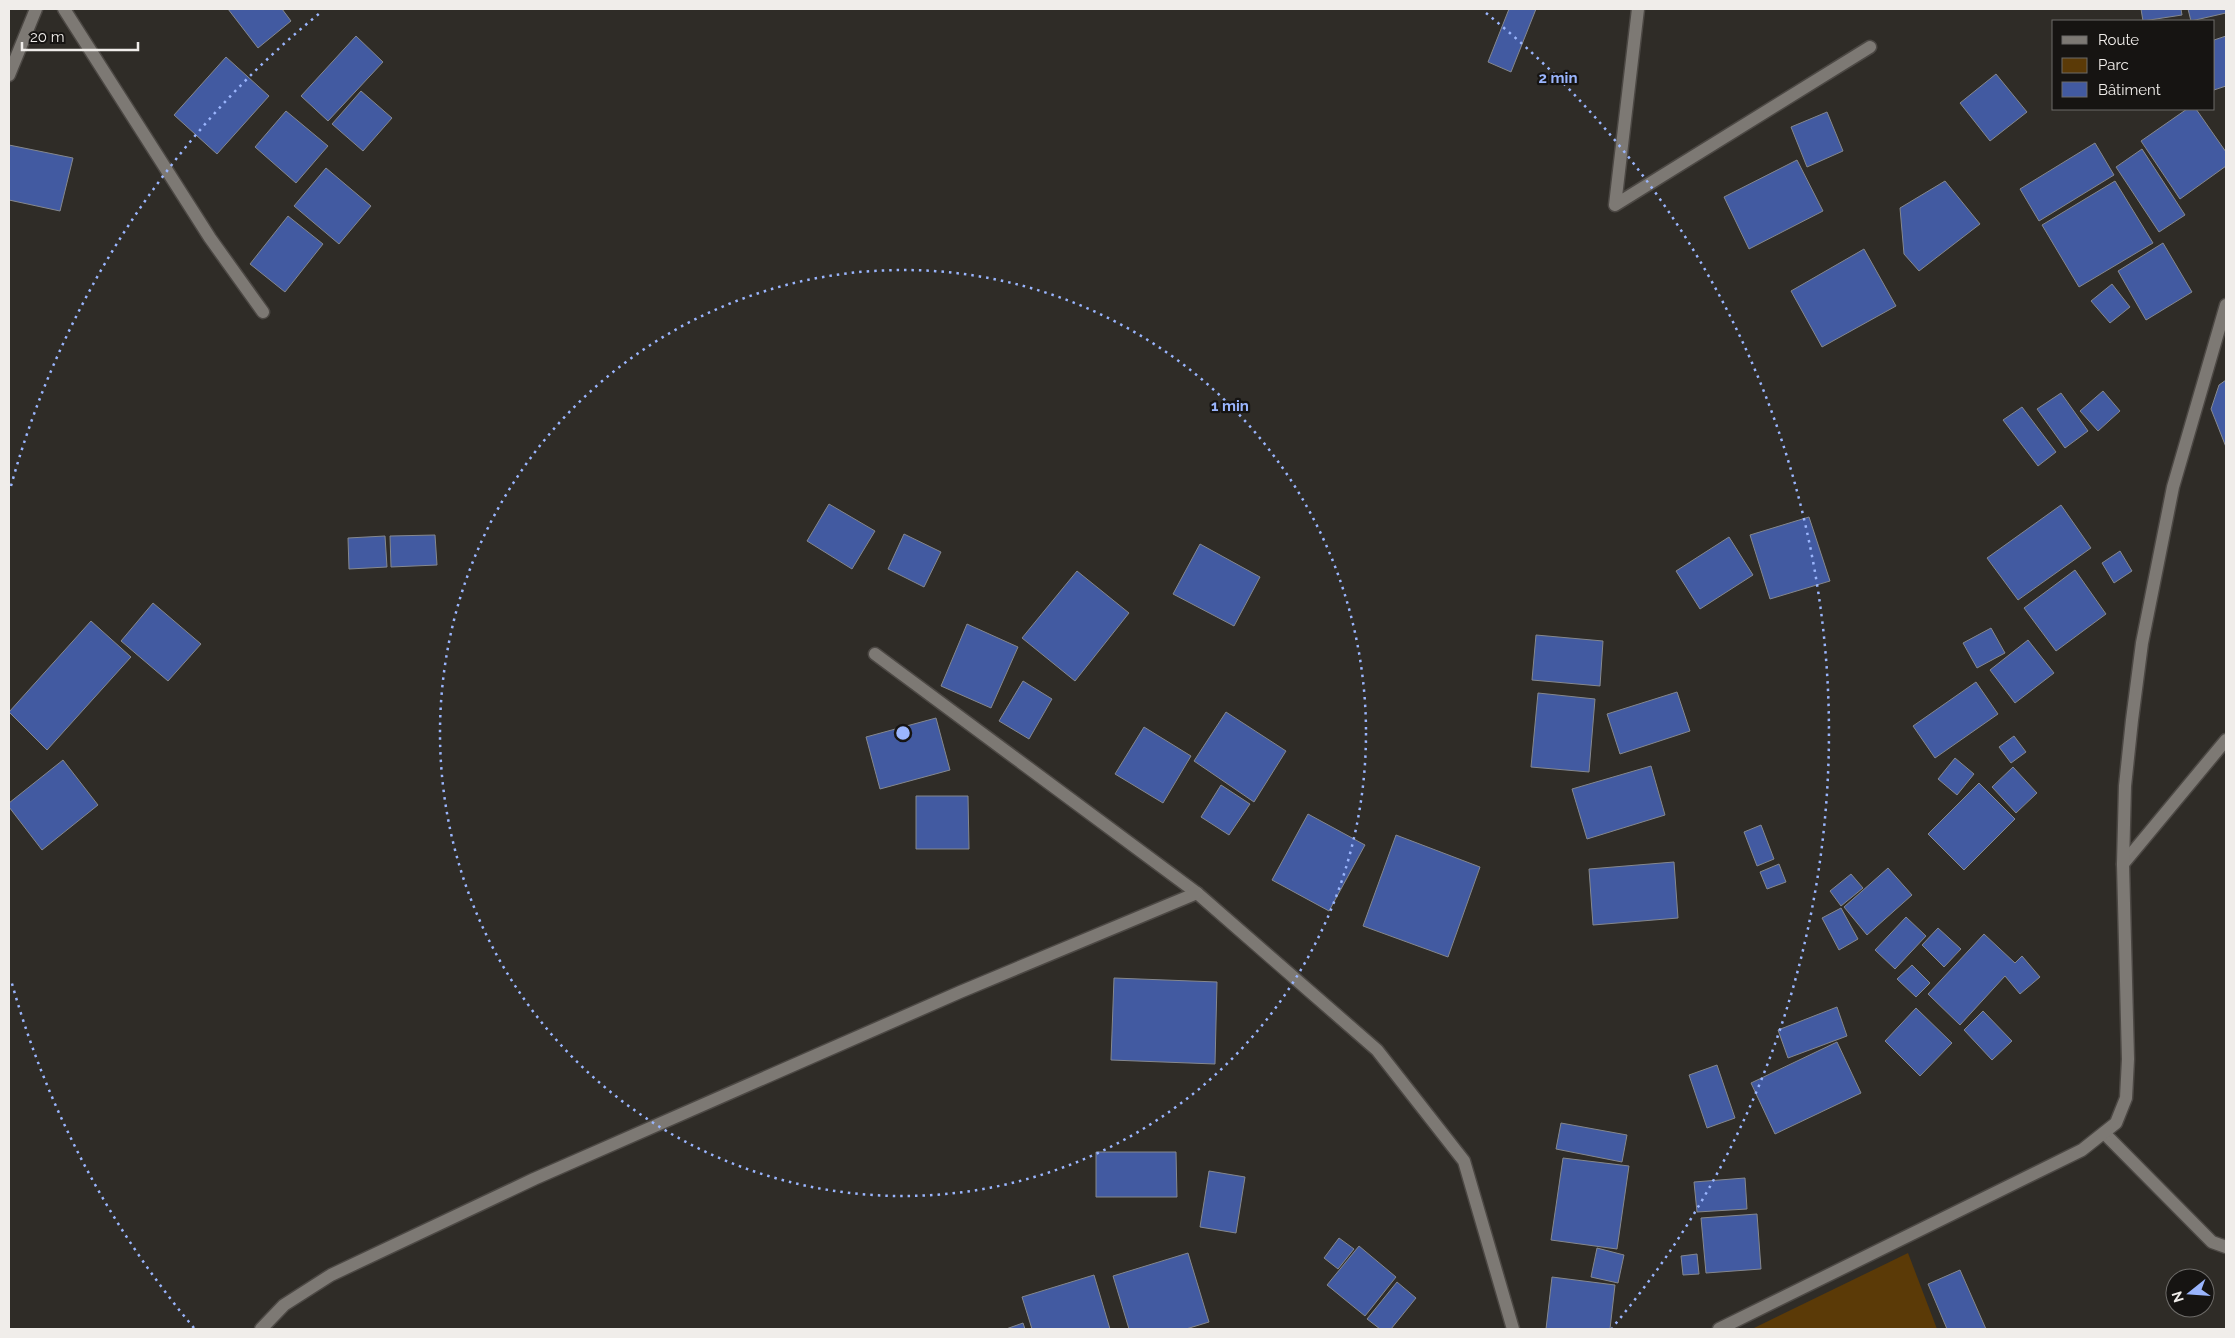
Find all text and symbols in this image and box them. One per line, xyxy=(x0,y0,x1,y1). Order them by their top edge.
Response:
scale bar xyxy=(22,20,139,52)
legend xyxy=(2052,20,2215,110)
text: 20 m xyxy=(30,28,65,46)
text: Route xyxy=(2098,31,2139,49)
text: Parc xyxy=(2098,56,2129,74)
text: 2 min xyxy=(1539,69,1577,87)
text: Bâtiment xyxy=(2098,81,2161,99)
text: 1 min xyxy=(1211,397,1249,415)
centre of rings xyxy=(894,724,912,742)
north arrow xyxy=(2165,1268,2215,1318)
text: N xyxy=(2168,1289,2187,1304)

